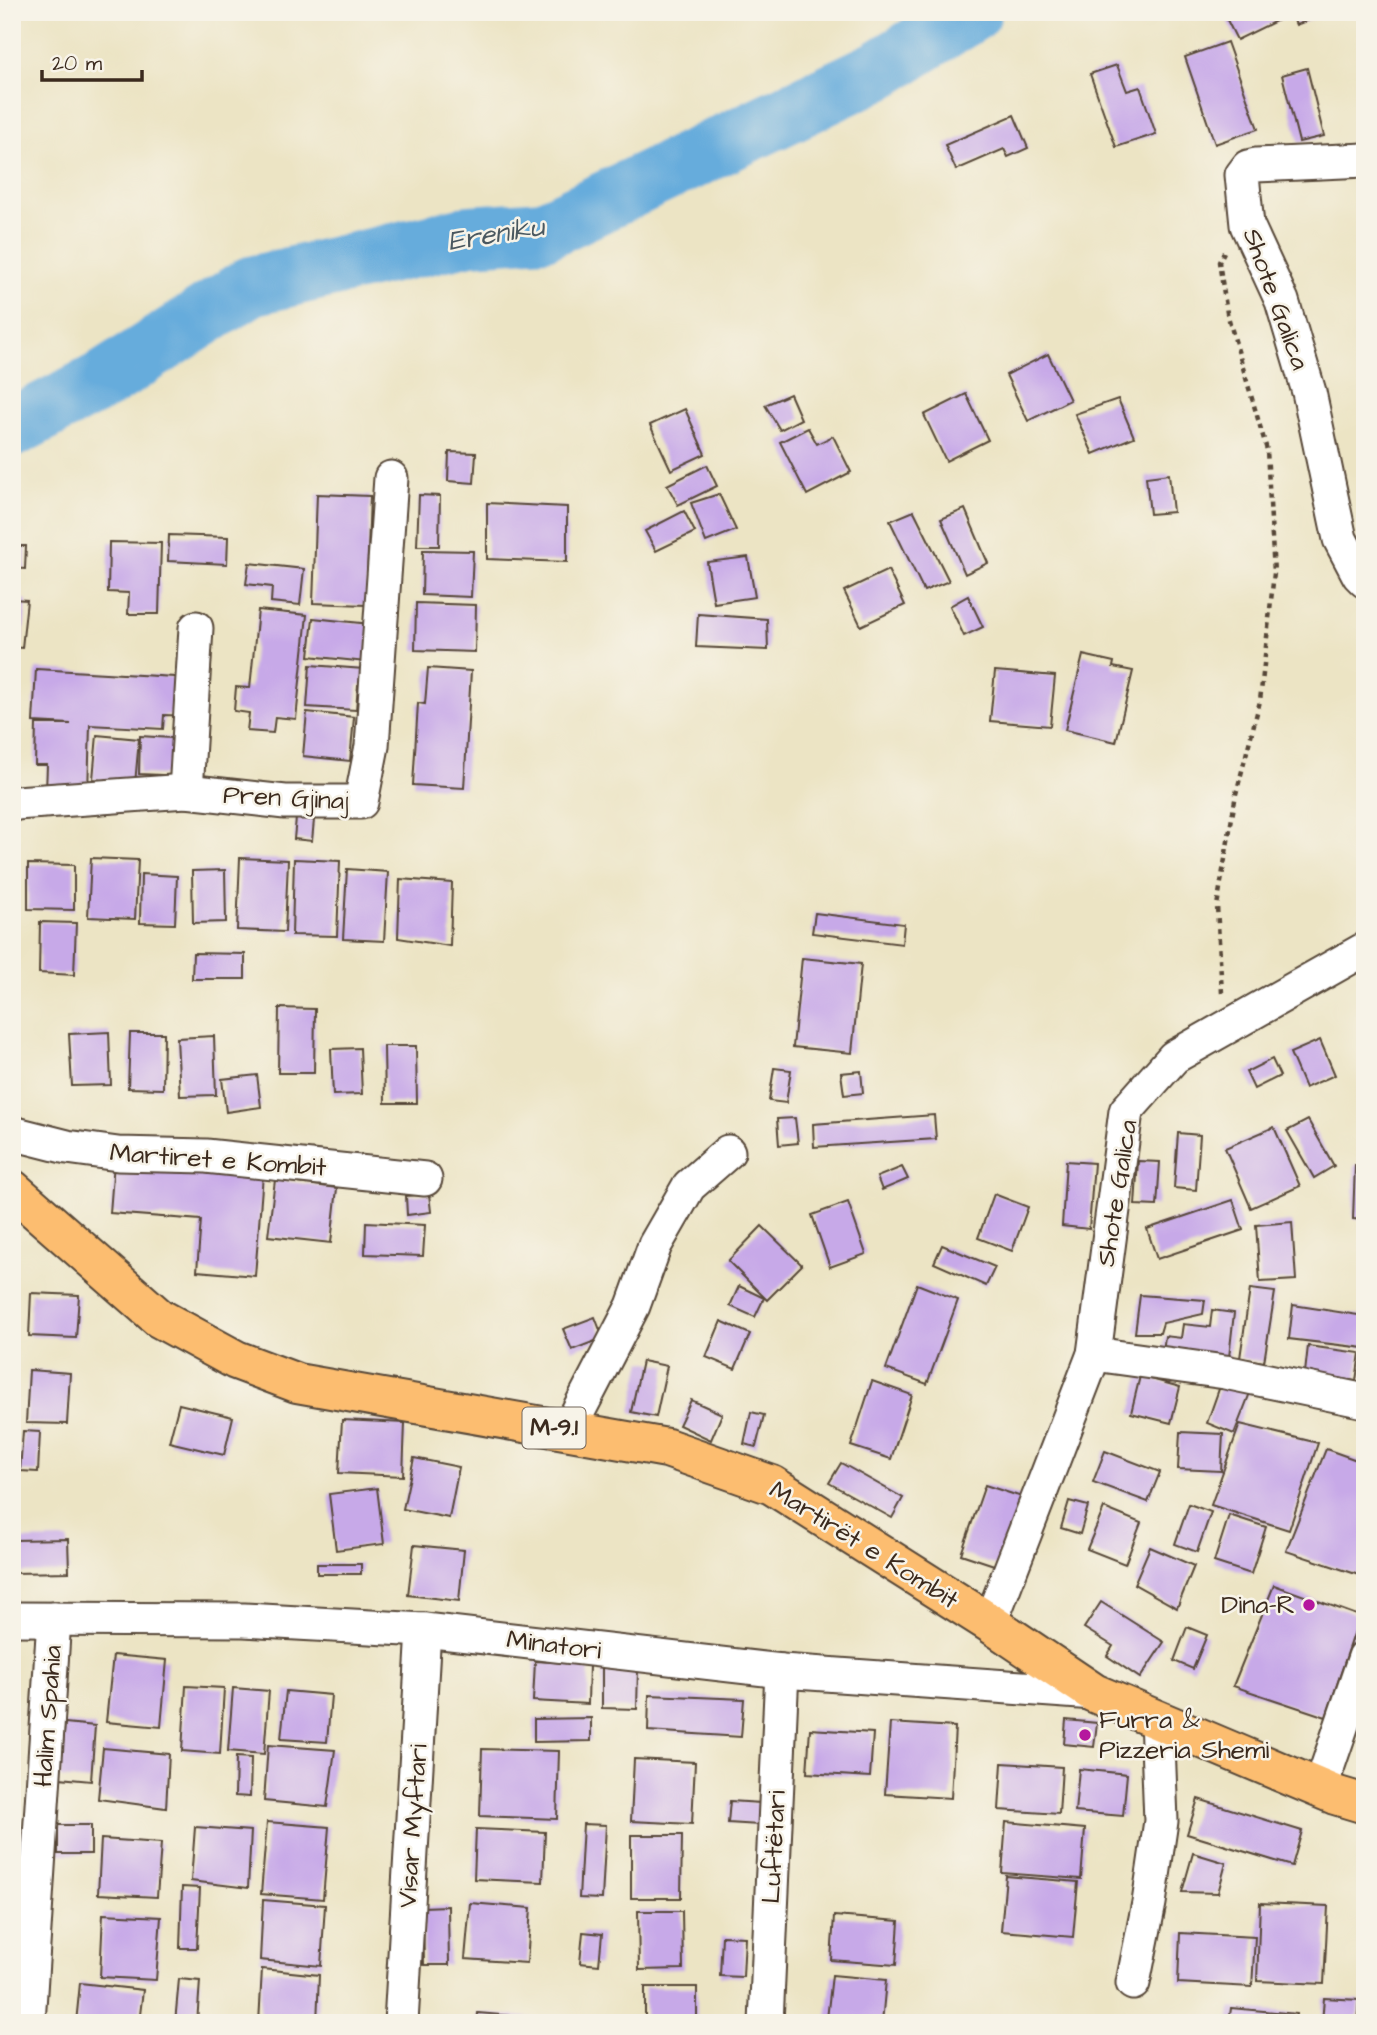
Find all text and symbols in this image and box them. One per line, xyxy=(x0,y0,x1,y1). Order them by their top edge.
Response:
scale bar xyxy=(42,38,142,82)
text: 20 m xyxy=(52,49,103,78)
water label: Ereniku xyxy=(445,207,549,261)
street label: Shote Galica xyxy=(1234,223,1318,375)
street label: Pren Gjinaj xyxy=(222,777,350,819)
street label: Shote Galica xyxy=(1088,1117,1146,1269)
street label: Martiret e Kombit xyxy=(109,1134,328,1186)
road number: M-9.1 xyxy=(522,1408,586,1448)
street label: Martirët e Kombit xyxy=(762,1472,966,1618)
place label: Dina-R xyxy=(1221,1587,1295,1623)
marker: Dina-R xyxy=(1301,1597,1317,1613)
street label: Minatori xyxy=(505,1621,603,1669)
street label: Halim Spahia xyxy=(25,1644,71,1788)
place label: Furra & Pizzeria Shemi xyxy=(1099,1702,1269,1768)
marker: Furra & Pizzeria Shemi xyxy=(1077,1727,1093,1743)
street label: Visar Myftari xyxy=(389,1743,439,1909)
street label: Luftëtari xyxy=(753,1789,795,1904)

